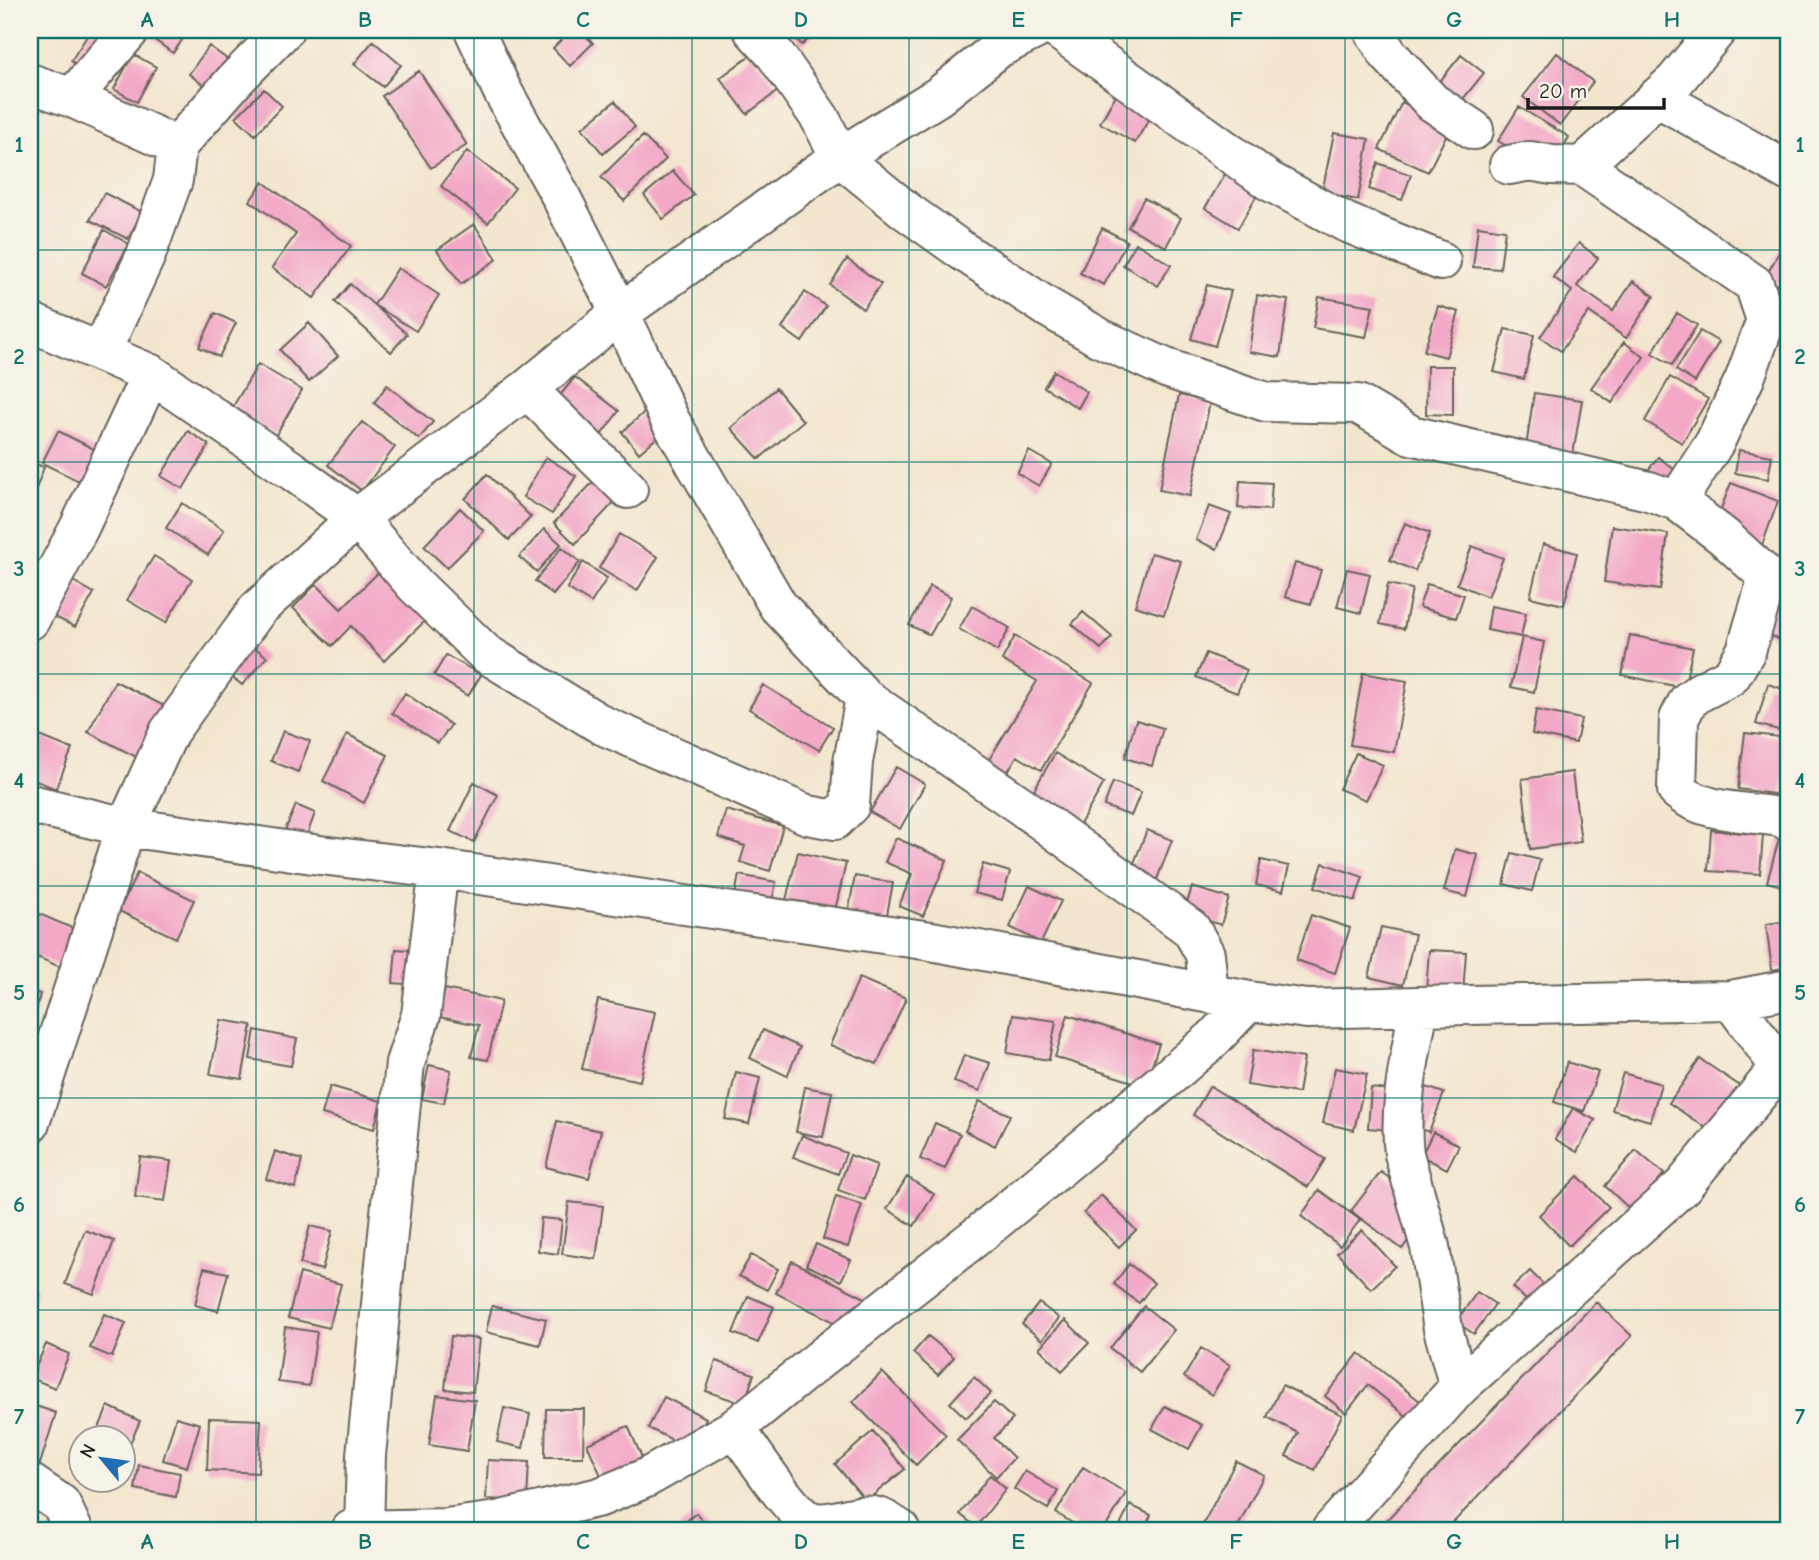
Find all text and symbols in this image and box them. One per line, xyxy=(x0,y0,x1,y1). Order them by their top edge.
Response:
text: A xyxy=(141,6,154,33)
text: B xyxy=(358,6,372,33)
text: C xyxy=(576,6,590,33)
text: D xyxy=(794,6,808,33)
text: E xyxy=(1011,6,1025,33)
text: F xyxy=(1229,6,1243,33)
text: G xyxy=(1446,6,1462,33)
text: H xyxy=(1664,6,1680,33)
scale bar xyxy=(1528,66,1665,110)
text: 20 m xyxy=(1539,79,1587,103)
text: 1 xyxy=(14,131,24,158)
text: 1 xyxy=(1795,131,1805,158)
text: 2 xyxy=(13,343,25,370)
text: 2 xyxy=(1794,343,1806,370)
text: 3 xyxy=(13,555,25,582)
text: 3 xyxy=(1794,555,1806,582)
text: 4 xyxy=(14,767,25,794)
text: 4 xyxy=(1795,767,1806,794)
text: 5 xyxy=(13,979,25,1006)
text: 5 xyxy=(1794,979,1806,1006)
text: 6 xyxy=(13,1191,25,1218)
text: 6 xyxy=(1794,1191,1806,1218)
text: 7 xyxy=(14,1403,25,1430)
text: 7 xyxy=(1795,1403,1806,1430)
north arrow xyxy=(66,1424,136,1494)
text: N xyxy=(75,1440,101,1462)
text: A xyxy=(141,1528,154,1555)
text: B xyxy=(358,1528,372,1555)
text: C xyxy=(576,1528,590,1555)
text: D xyxy=(794,1528,808,1555)
text: E xyxy=(1011,1528,1025,1555)
text: F xyxy=(1229,1528,1243,1555)
text: G xyxy=(1446,1528,1462,1555)
text: H xyxy=(1664,1528,1680,1555)

